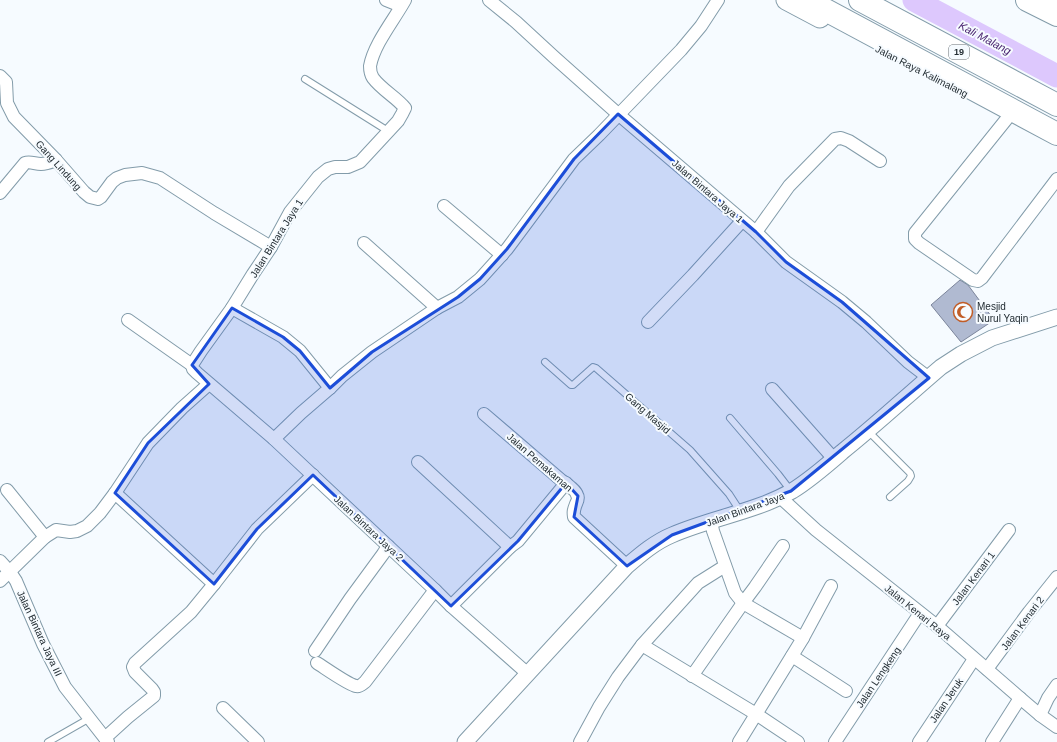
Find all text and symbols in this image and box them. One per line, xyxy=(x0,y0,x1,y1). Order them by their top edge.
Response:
water label: Kali Malang xyxy=(957,19,1014,57)
street label: Jalan Raya Kalimalang xyxy=(874,43,970,100)
road number: 19 xyxy=(949,45,969,59)
street label: Gang Lindung xyxy=(34,138,84,192)
street label: Jalan Bintara Jaya 1 xyxy=(670,157,746,226)
street label: Jalan Bintara Jaya 1 xyxy=(248,197,305,280)
mosque icon: Mesjid Nurul Yaqin xyxy=(952,301,974,323)
place label: Mesjid Nurul Yaqin xyxy=(977,301,1028,324)
street label: Gang Masjid xyxy=(623,391,672,436)
street label: Jalan Pemakaman xyxy=(505,431,575,494)
street label: Jalan Bintara Jaya xyxy=(705,490,786,529)
street label: Jalan Bintara Jaya 2 xyxy=(332,493,406,564)
street label: Jalan Kenari 1 xyxy=(950,549,997,607)
street label: Jalan Kenari Raya xyxy=(882,582,953,643)
street label: Jalan Bintara Jaya III xyxy=(15,589,64,678)
street label: Jalan Kenari 2 xyxy=(999,594,1046,652)
street label: Jalan Lengkeng xyxy=(854,645,903,710)
street label: Jalan Jeruk xyxy=(928,675,966,725)

